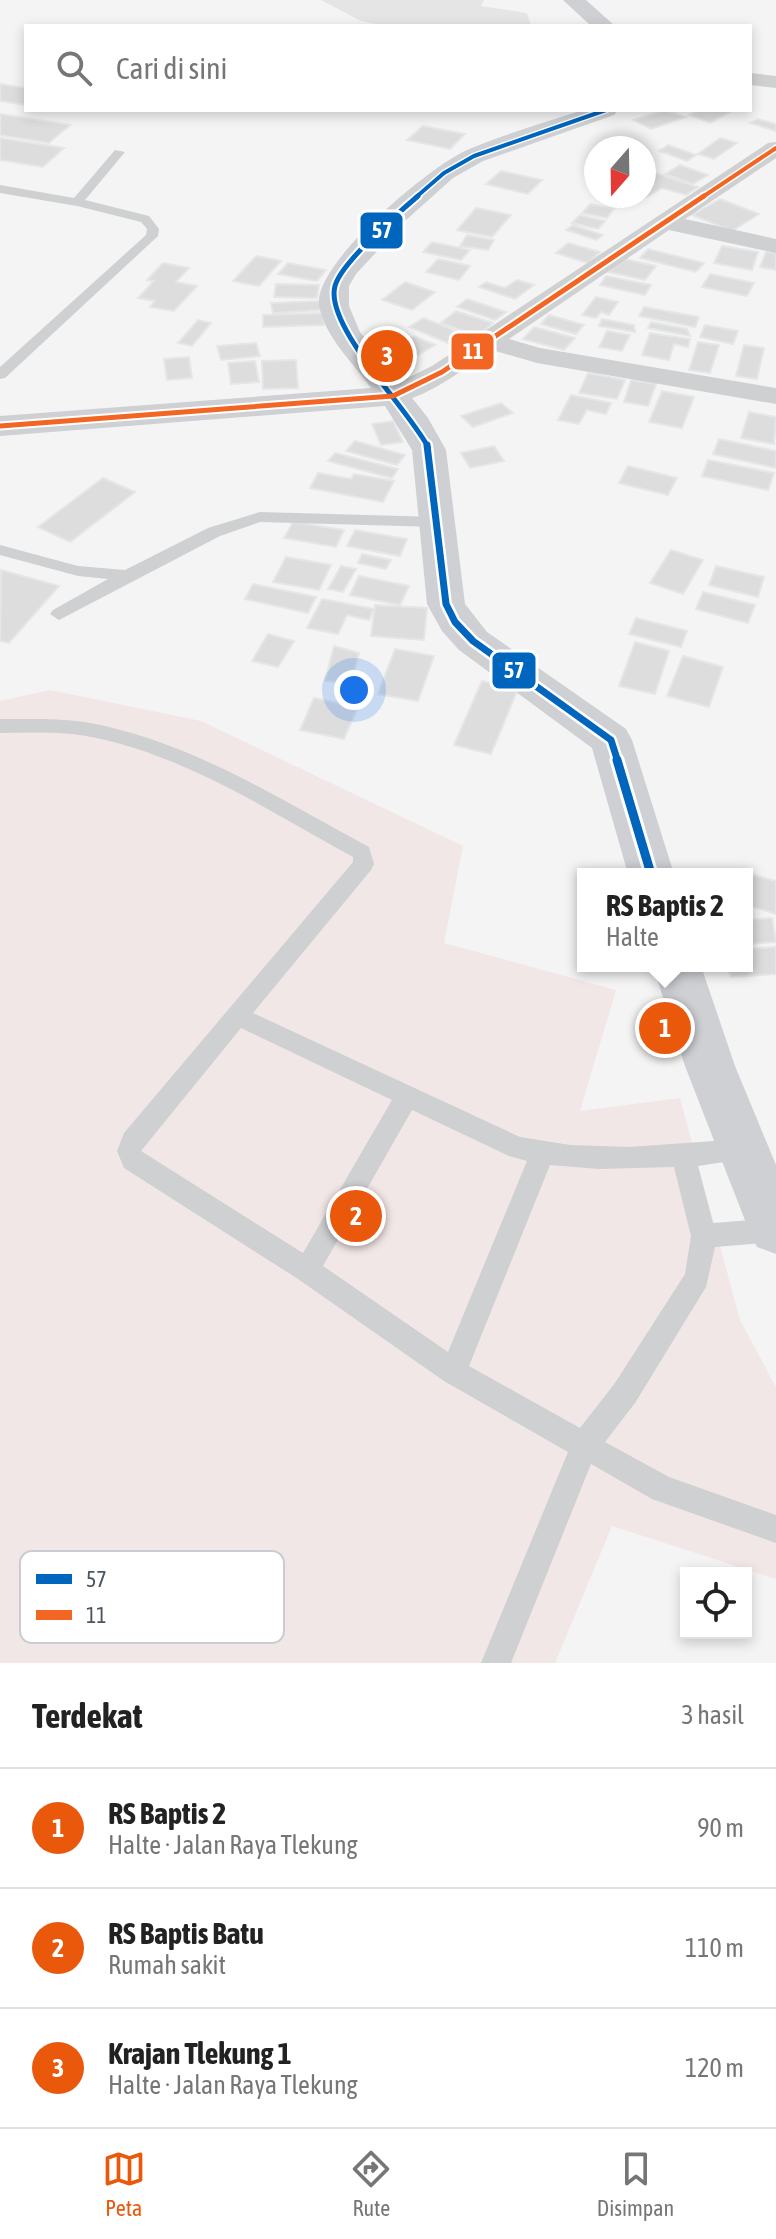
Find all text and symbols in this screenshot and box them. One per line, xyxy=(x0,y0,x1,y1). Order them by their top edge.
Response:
search box xyxy=(24,24,752,112)
icon: search xyxy=(52,46,96,90)
text: Cari di sini xyxy=(116,51,227,85)
north arrow xyxy=(584,136,656,208)
line badge: 57 xyxy=(359,211,404,250)
text: 57 xyxy=(372,217,392,243)
pin: 3 xyxy=(361,326,413,386)
line badge: 11 xyxy=(450,332,495,371)
text: 11 xyxy=(463,338,483,364)
line badge: 57 xyxy=(491,651,537,690)
text: 57 xyxy=(504,657,524,683)
your location xyxy=(334,670,374,710)
popup xyxy=(577,868,753,972)
text: RS Baptis 2 xyxy=(606,888,724,922)
text: Halte xyxy=(606,922,659,952)
pin: 1 xyxy=(639,998,691,1058)
pin: 2 xyxy=(330,1186,382,1246)
legend xyxy=(20,1551,284,1643)
text: 57 xyxy=(86,1566,107,1592)
map controls xyxy=(680,1567,752,1639)
button: locate xyxy=(680,1567,752,1639)
text: 11 xyxy=(86,1602,107,1628)
text: Terdekat xyxy=(32,1696,142,1735)
text: 3 hasil xyxy=(681,1700,744,1730)
text: RS Baptis 2 xyxy=(108,1796,226,1830)
text: 1 xyxy=(52,1813,64,1843)
text: 90 m xyxy=(697,1813,744,1843)
text: Halte · Jalan Raya Tlekung xyxy=(108,1830,358,1860)
text: RS Baptis Batu xyxy=(108,1916,264,1950)
text: 2 xyxy=(52,1933,64,1963)
text: 110 m xyxy=(685,1933,744,1963)
text: Rumah sakit xyxy=(108,1950,226,1980)
text: Krajan Tlekung 1 xyxy=(108,2036,292,2070)
text: 3 xyxy=(52,2053,64,2083)
text: 120 m xyxy=(685,2053,744,2083)
text: Halte · Jalan Raya Tlekung xyxy=(108,2070,358,2100)
tab: Peta xyxy=(102,2147,146,2221)
tab: Rute xyxy=(349,2147,393,2221)
tab: Disimpan xyxy=(597,2147,674,2221)

